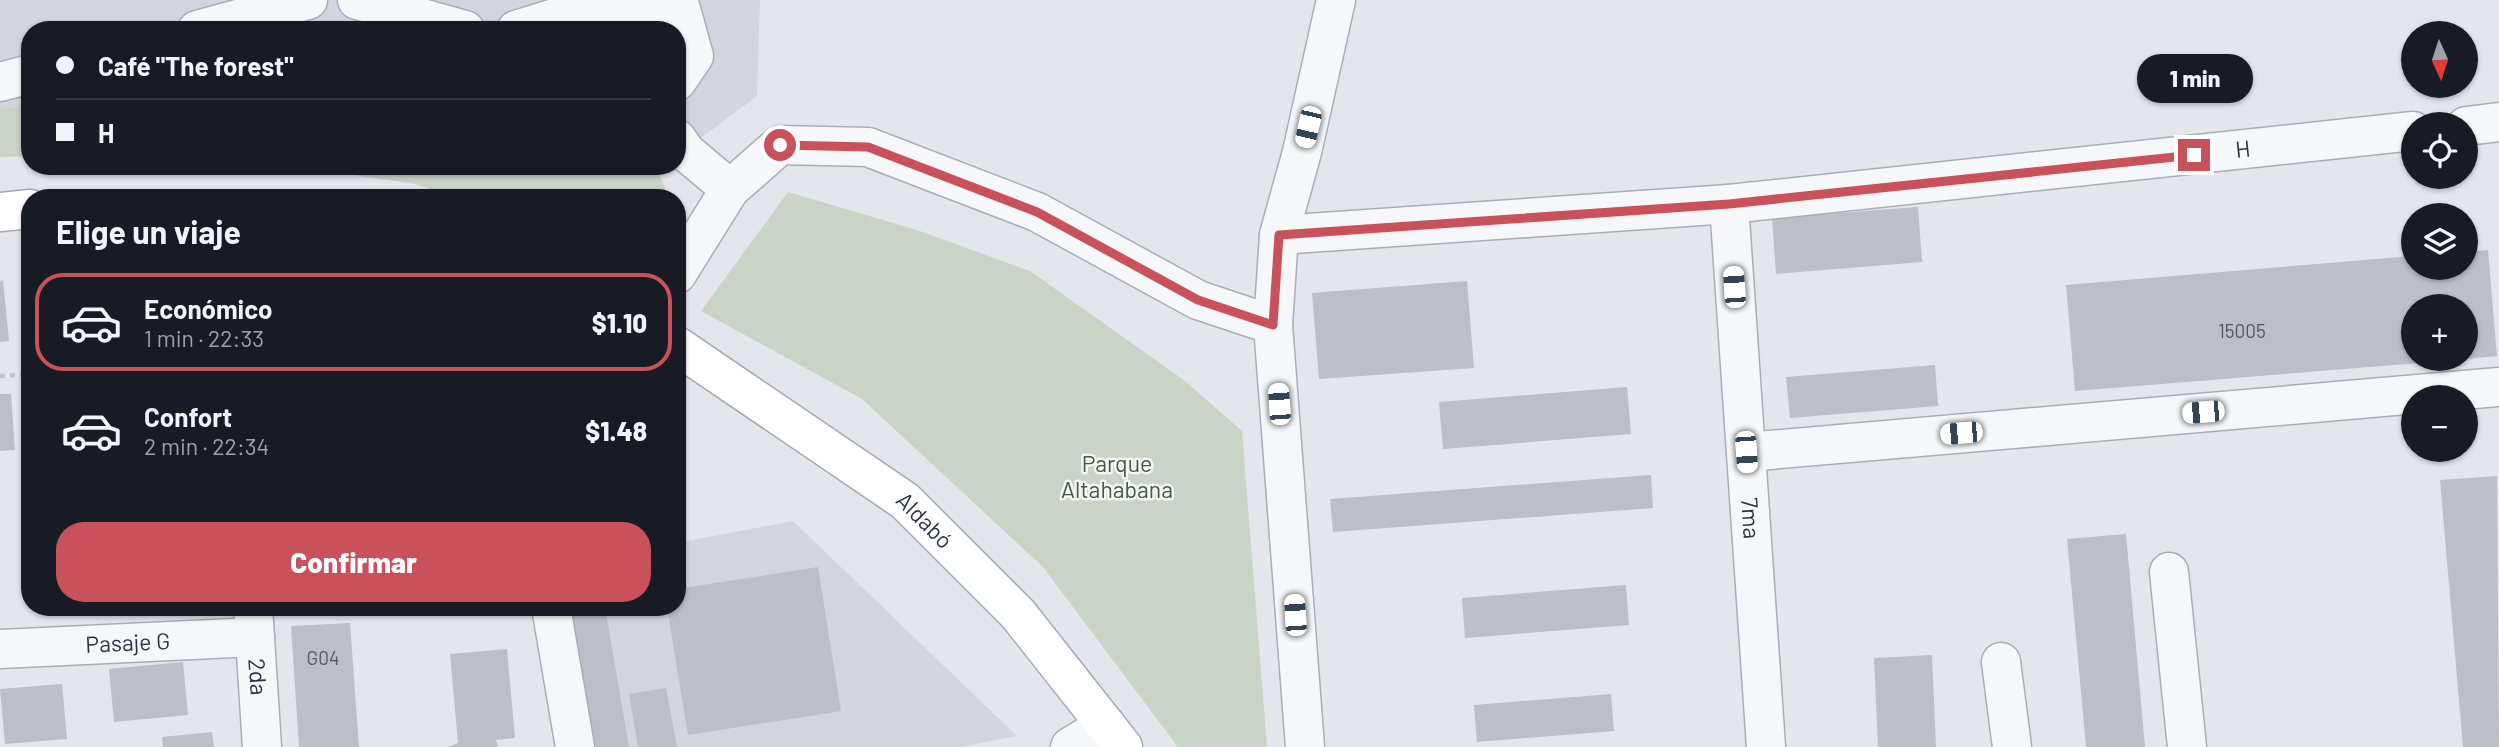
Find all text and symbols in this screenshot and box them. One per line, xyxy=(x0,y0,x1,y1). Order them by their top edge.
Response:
north arrow xyxy=(2401,21,2478,98)
map controls xyxy=(2401,21,2478,462)
text: Café "The forest" xyxy=(98,50,293,81)
callout: 1 min xyxy=(2136,54,2252,102)
text: 1 min xyxy=(2170,64,2220,92)
car xyxy=(1294,104,1323,150)
button: locate xyxy=(2401,112,2478,189)
text: H xyxy=(98,117,114,148)
route start xyxy=(764,129,796,161)
street label: H xyxy=(2234,133,2252,163)
route end xyxy=(2178,139,2210,171)
button: layers xyxy=(2401,203,2478,280)
text: Elige un viaje xyxy=(56,212,241,250)
car xyxy=(1723,265,1746,309)
icon: car xyxy=(60,291,123,354)
text: Económico xyxy=(144,293,273,324)
button: + xyxy=(2401,294,2478,371)
text: $1.10 xyxy=(592,307,647,338)
house number: 15005 xyxy=(2218,319,2266,342)
text: 1 min · 22:33 xyxy=(144,324,264,352)
car xyxy=(1268,382,1291,426)
button: − xyxy=(2401,385,2478,462)
icon: car xyxy=(60,399,123,462)
car xyxy=(2182,400,2225,424)
text: Confort xyxy=(144,401,232,432)
text: $1.48 xyxy=(585,415,647,446)
car xyxy=(1940,421,1983,445)
car xyxy=(1735,430,1758,474)
text: 2 min · 22:34 xyxy=(144,432,269,460)
park label: Parque Altahabana xyxy=(1061,449,1173,503)
street label: Aldabó xyxy=(891,486,959,554)
street label: 7ma xyxy=(1736,496,1767,540)
button: Confirmar xyxy=(56,522,651,602)
car xyxy=(1284,593,1307,637)
street label: Pasaje G xyxy=(85,626,171,658)
house number: G04 xyxy=(307,646,339,669)
street label: 2da xyxy=(243,658,274,696)

